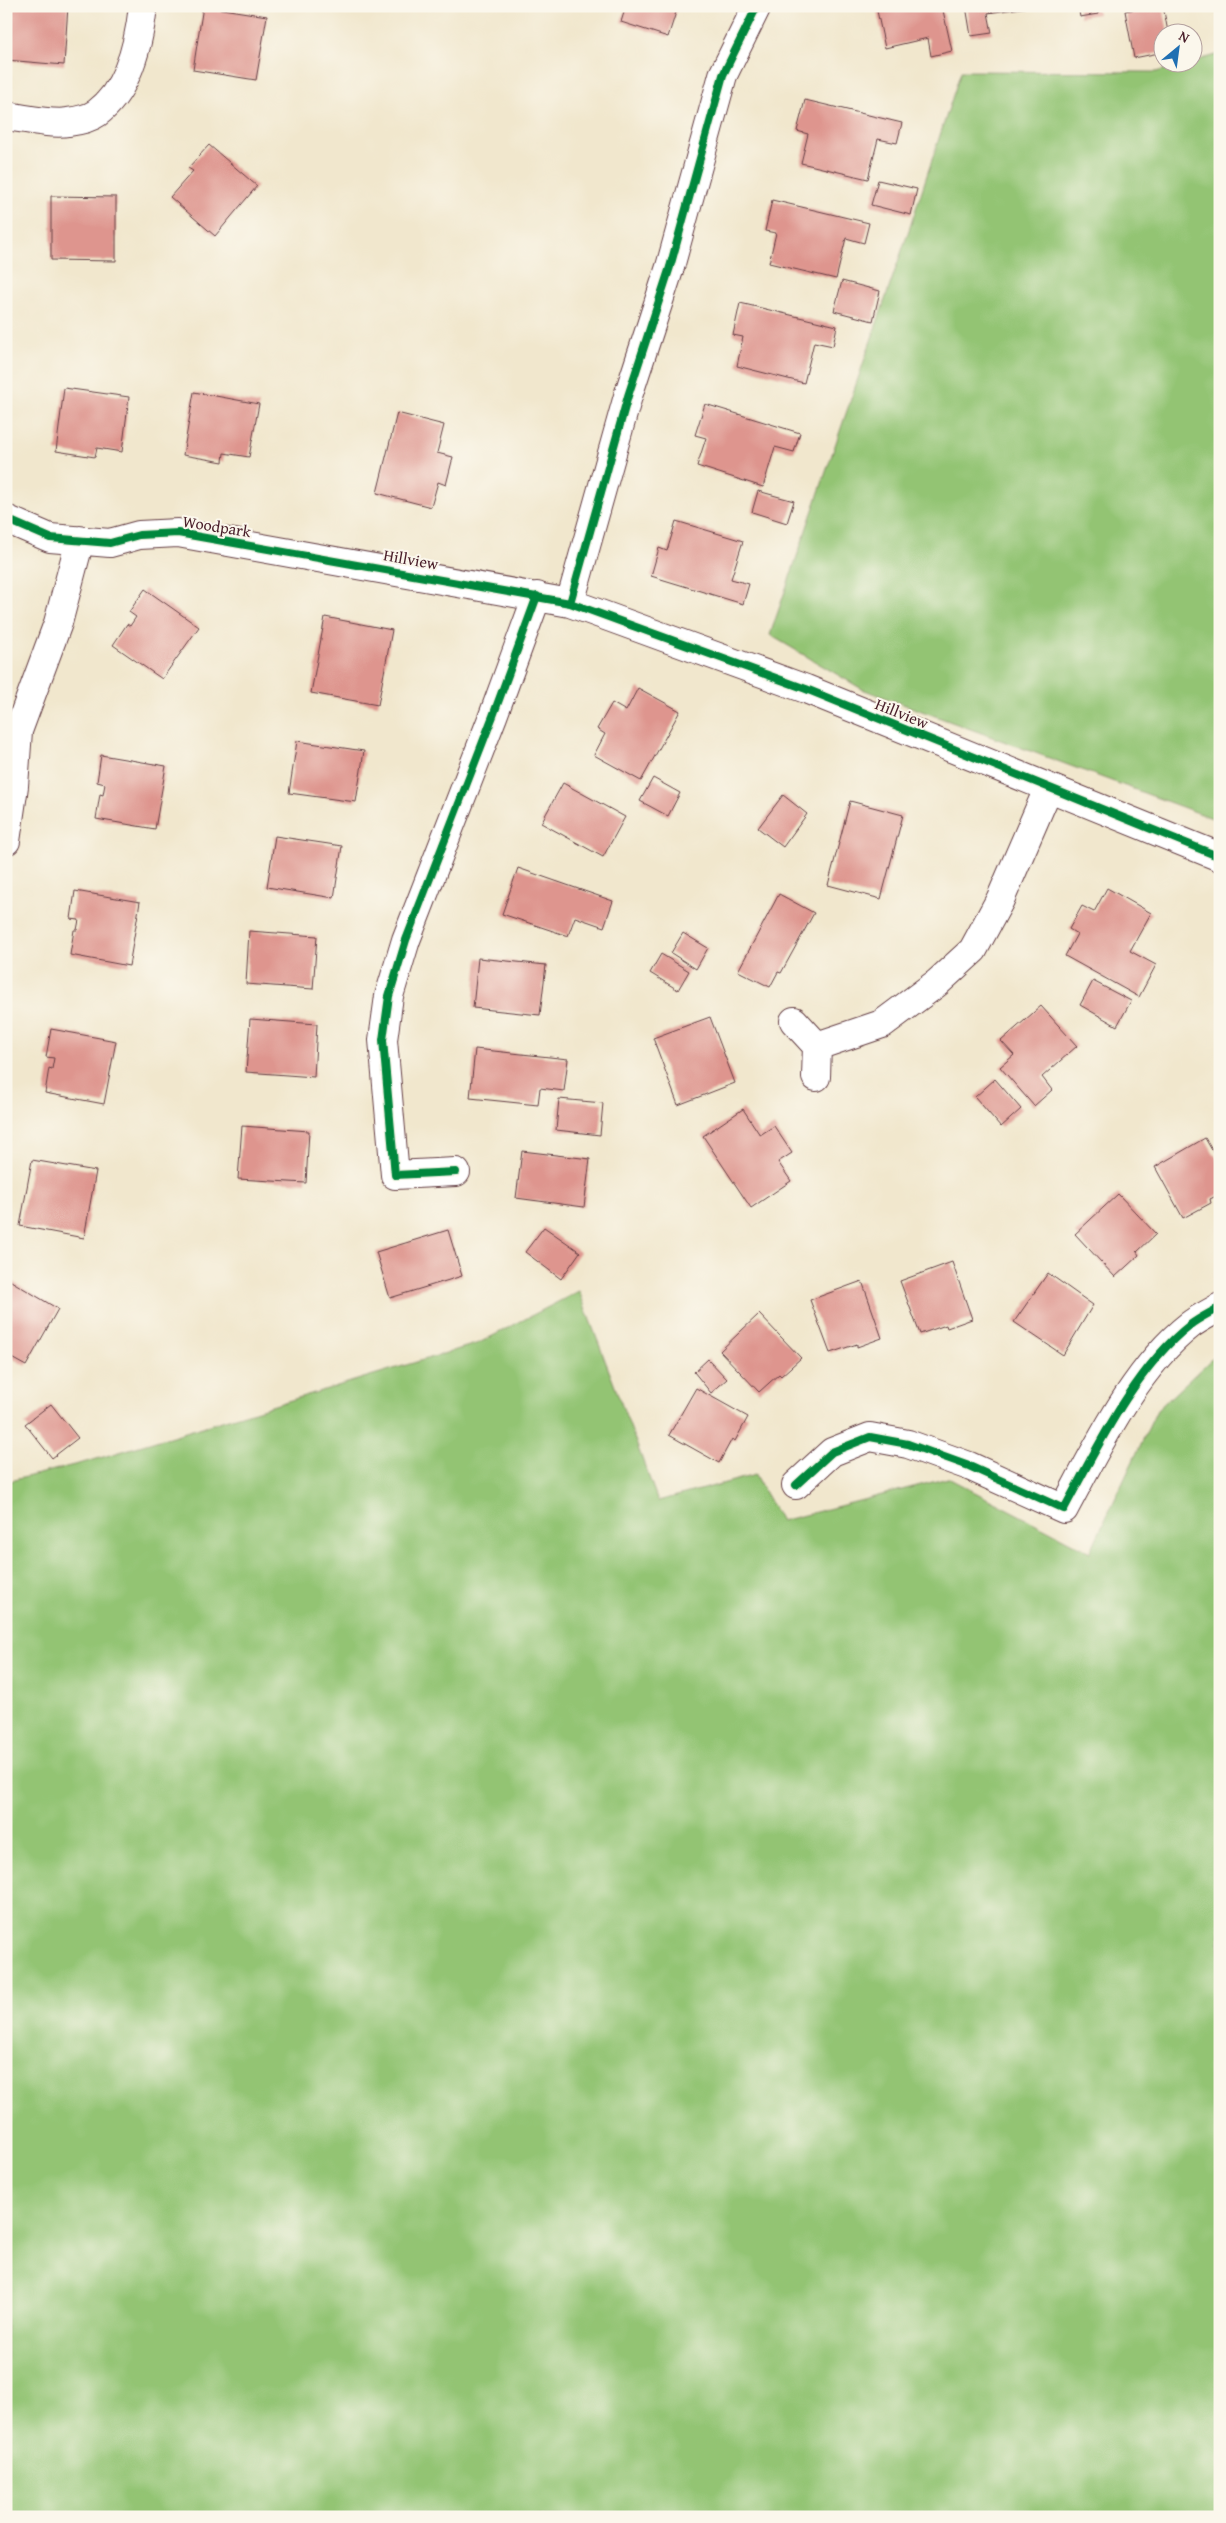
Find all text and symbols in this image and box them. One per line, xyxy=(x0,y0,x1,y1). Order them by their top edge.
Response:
north arrow xyxy=(1154,22,1204,72)
text: N xyxy=(1175,26,1194,48)
street label: Woodpark xyxy=(181,509,254,543)
street label: Hillview xyxy=(382,542,441,576)
street label: Hillview xyxy=(872,691,933,735)

